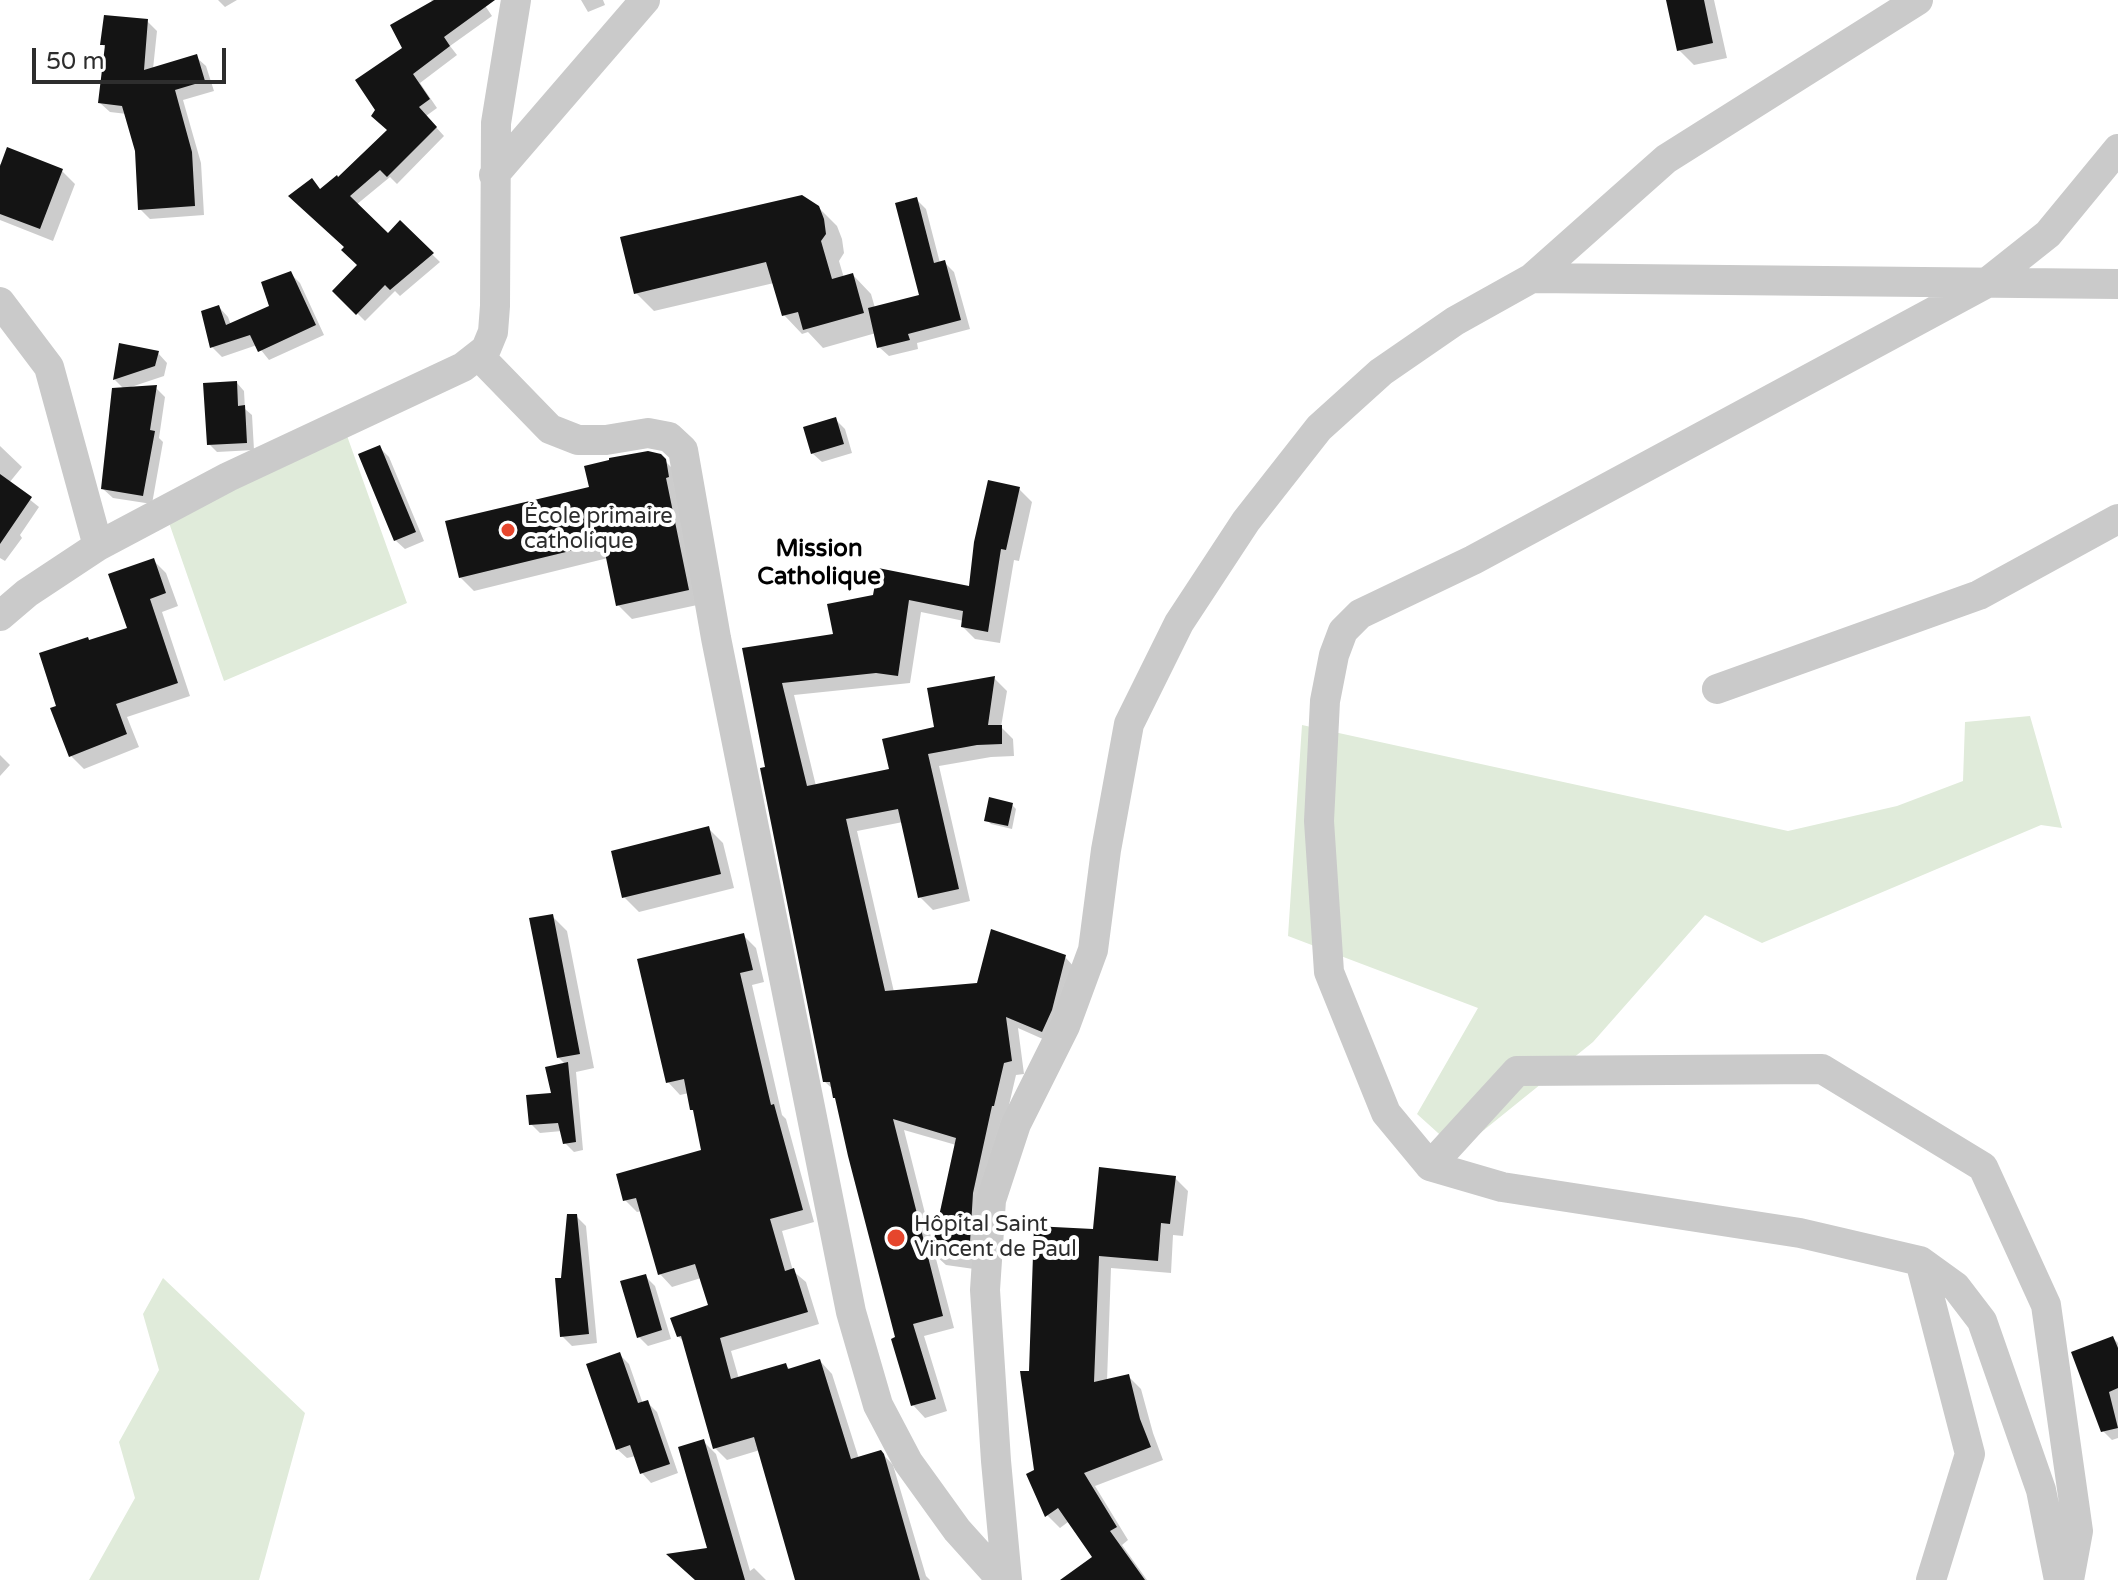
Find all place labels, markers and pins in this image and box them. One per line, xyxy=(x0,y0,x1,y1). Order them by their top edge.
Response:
place label: École primaire catholique xyxy=(524,504,673,556)
marker: École primaire catholique xyxy=(499,521,517,539)
place label: Hôpital Saint Vincent de Paul xyxy=(914,1212,1077,1264)
marker: Hôpital Saint Vincent de Paul xyxy=(885,1227,907,1249)

